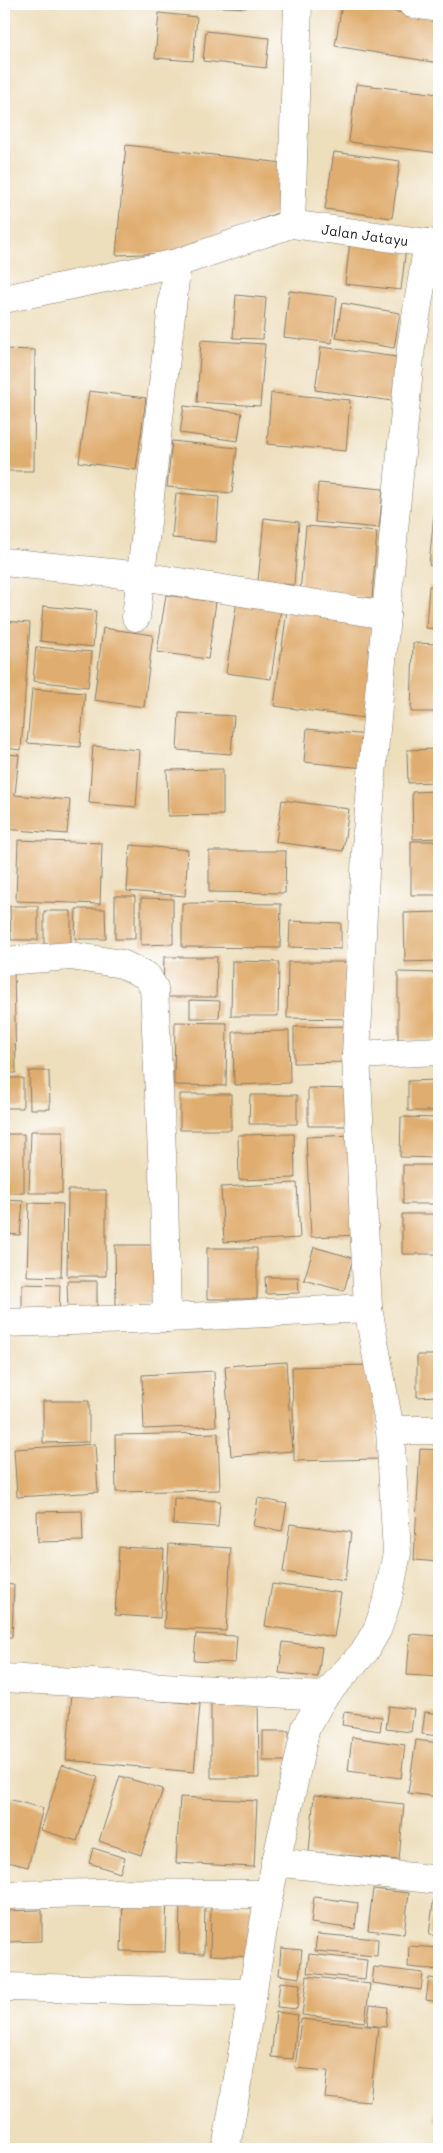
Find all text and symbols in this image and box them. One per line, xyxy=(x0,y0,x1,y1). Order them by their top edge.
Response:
street label: Jalan Jatayu xyxy=(321,219,410,250)

